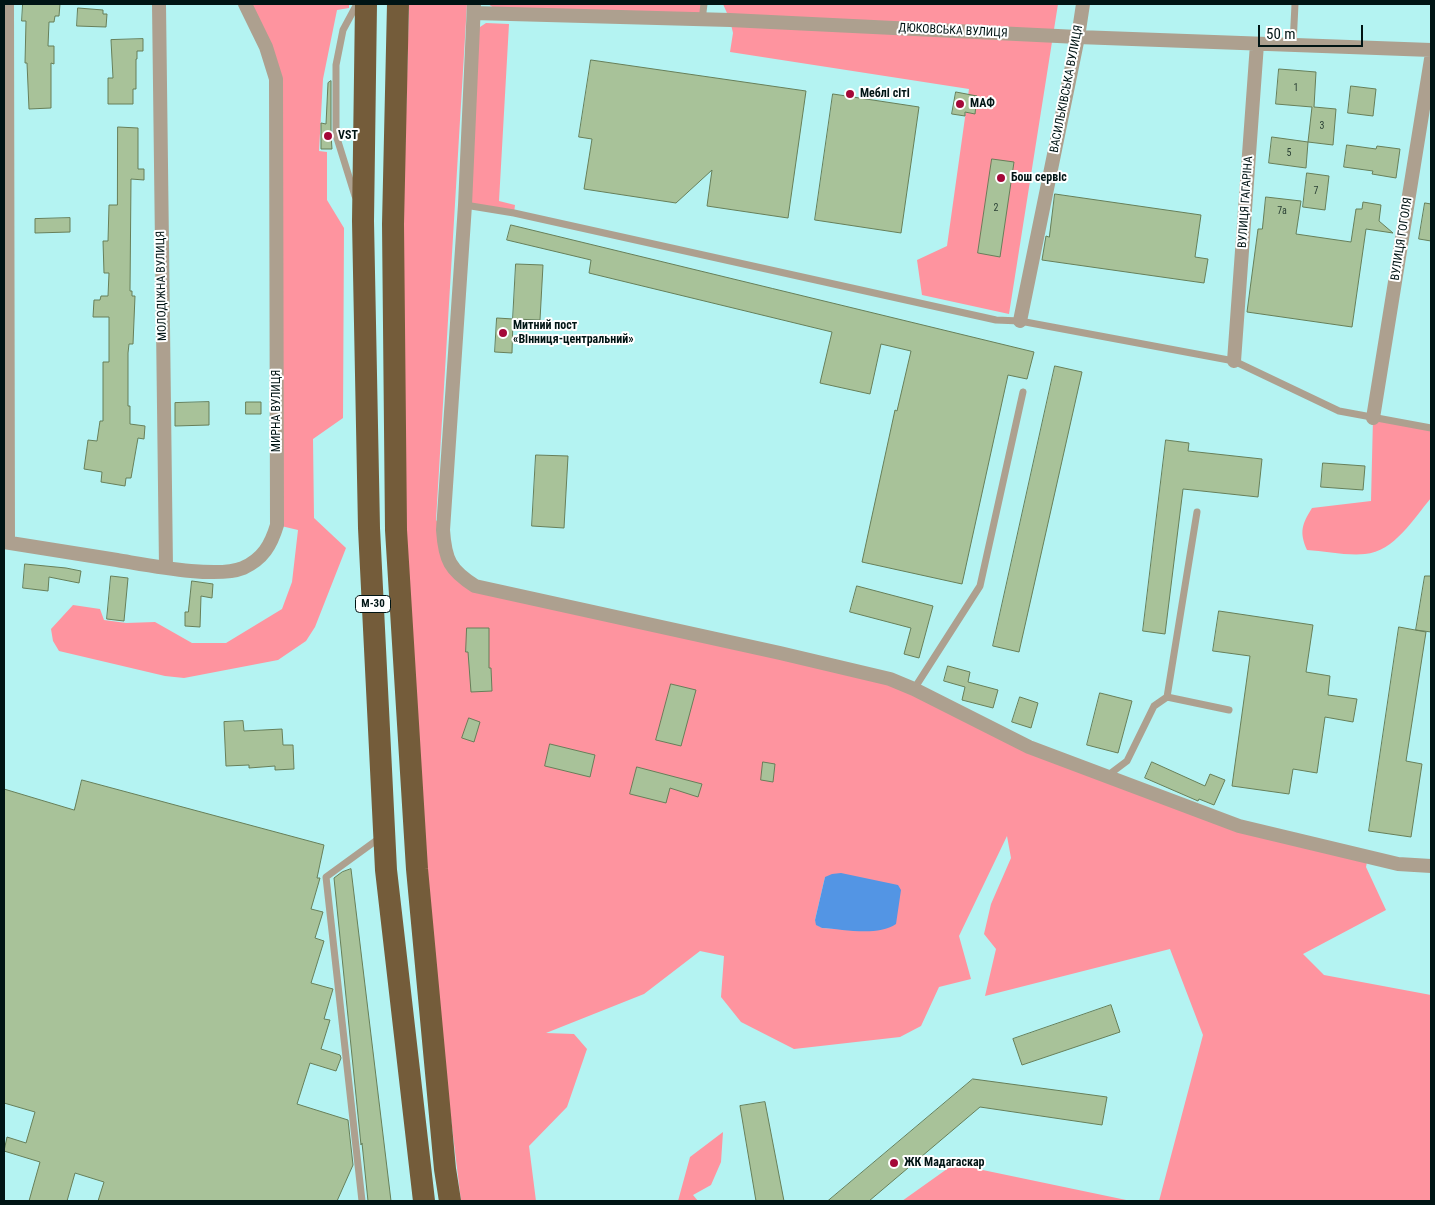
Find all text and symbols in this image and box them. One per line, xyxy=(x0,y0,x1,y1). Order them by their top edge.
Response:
scale bar xyxy=(1260,15,1365,47)
street label: ДЮКОВСЬКА ВУЛИЦЯ xyxy=(898,21,1008,41)
street label: ВАСИЛЬКІВСЬКА ВУЛИЦЯ xyxy=(1048,24,1086,154)
text: 50 m xyxy=(1266,25,1296,43)
house number: 1 xyxy=(1294,82,1298,94)
place label: Меблі сіті xyxy=(860,87,910,101)
marker: Меблі сіті xyxy=(844,88,856,100)
place label: МАФ xyxy=(970,97,995,111)
marker: МАФ xyxy=(954,98,966,110)
house number: 3 xyxy=(1320,120,1324,132)
place label: VST xyxy=(338,129,358,143)
marker: VST xyxy=(322,130,334,142)
house number: 5 xyxy=(1287,147,1291,159)
street label: ВУЛИЦЯ ГАГАРІНА xyxy=(1236,156,1256,248)
place label: Бош сервіс xyxy=(1011,171,1067,185)
marker: Бош сервіс xyxy=(995,172,1007,184)
house number: 7 xyxy=(1314,185,1318,197)
street label: ВУЛИЦЯ ГОГОЛЯ xyxy=(1388,196,1416,282)
house number: 2 xyxy=(994,202,998,214)
house number: 7а xyxy=(1277,205,1287,217)
street label: МОЛОДІЖНА ВУЛИЦЯ xyxy=(154,231,170,341)
place label: Митний пост «Вінниця-центральний» xyxy=(513,319,634,347)
marker: Митний пост «Вінниця-центральний» xyxy=(497,327,509,339)
street label: МИРНА ВУЛИЦЯ xyxy=(270,370,284,452)
road number: М-30 xyxy=(356,596,390,612)
place label: ЖК Мадагаскар xyxy=(904,1156,985,1170)
marker: ЖК Мадагаскар xyxy=(888,1157,900,1169)

